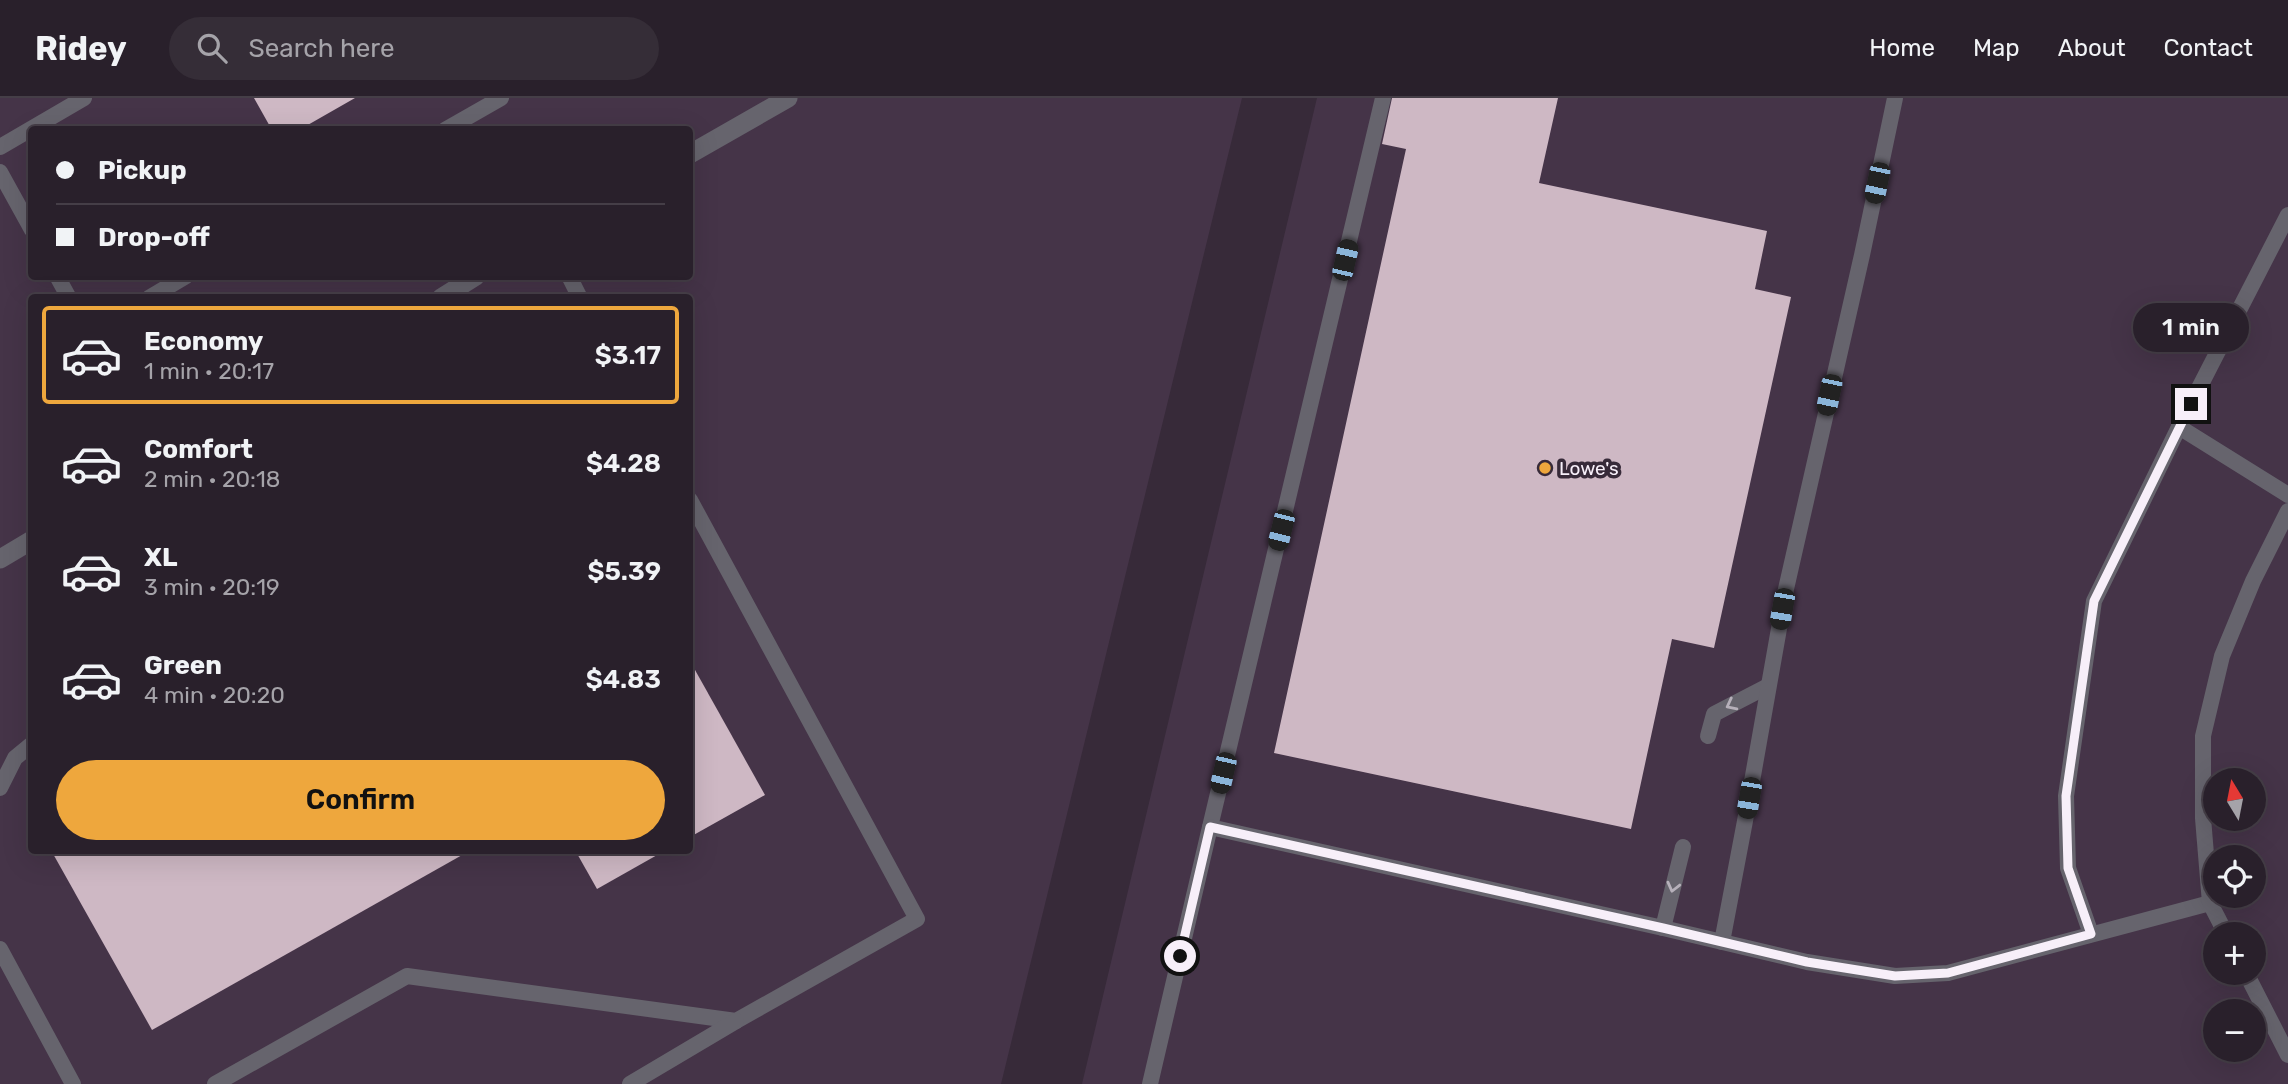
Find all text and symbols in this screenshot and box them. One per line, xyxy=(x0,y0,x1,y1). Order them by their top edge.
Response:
search box xyxy=(169,17,659,80)
text: Ridey xyxy=(35,29,127,68)
icon: search xyxy=(193,29,231,67)
text: Search here xyxy=(249,33,394,64)
text: Home xyxy=(1869,34,1935,62)
text: Map xyxy=(1973,34,2020,62)
text: About xyxy=(2058,34,2126,62)
text: Contact xyxy=(2164,34,2253,62)
text: Pickup xyxy=(98,155,187,186)
car xyxy=(1863,160,1892,206)
text: Drop-off xyxy=(98,222,210,253)
car xyxy=(1331,237,1360,283)
callout: 1 min xyxy=(2133,302,2249,352)
text: 1 min xyxy=(2162,313,2220,341)
icon: car xyxy=(60,324,123,387)
text: Economy xyxy=(144,326,263,357)
text: $3.17 xyxy=(595,340,661,371)
text: 1 min · 20:17 xyxy=(144,357,274,385)
car xyxy=(1815,372,1844,418)
route end xyxy=(2175,388,2207,420)
icon: car xyxy=(60,432,123,495)
text: Comfort xyxy=(144,434,253,465)
text: $4.28 xyxy=(586,448,661,479)
place label: Lowe's xyxy=(1559,457,1619,480)
marker: Lowe's xyxy=(1537,460,1553,476)
text: 2 min · 20:18 xyxy=(144,465,280,493)
car xyxy=(1266,507,1297,553)
icon: car xyxy=(60,540,123,603)
text: XL xyxy=(144,542,177,573)
text: $5.39 xyxy=(587,556,661,587)
text: 3 min · 20:19 xyxy=(144,573,280,601)
car xyxy=(1769,586,1796,632)
icon: car xyxy=(60,648,123,711)
text: Green xyxy=(144,650,222,681)
text: $4.83 xyxy=(586,664,661,695)
text: 4 min · 20:20 xyxy=(144,681,285,709)
one-way arrow xyxy=(1726,697,1738,711)
car xyxy=(1209,750,1238,796)
button: Confirm xyxy=(56,760,665,840)
north arrow xyxy=(2203,768,2266,831)
map controls xyxy=(2203,768,2266,1062)
car xyxy=(1736,775,1763,821)
button: locate xyxy=(2203,845,2266,908)
one-way arrow xyxy=(1667,881,1681,893)
button: + xyxy=(2203,922,2266,985)
route start xyxy=(1164,940,1196,972)
button: − xyxy=(2203,999,2266,1062)

